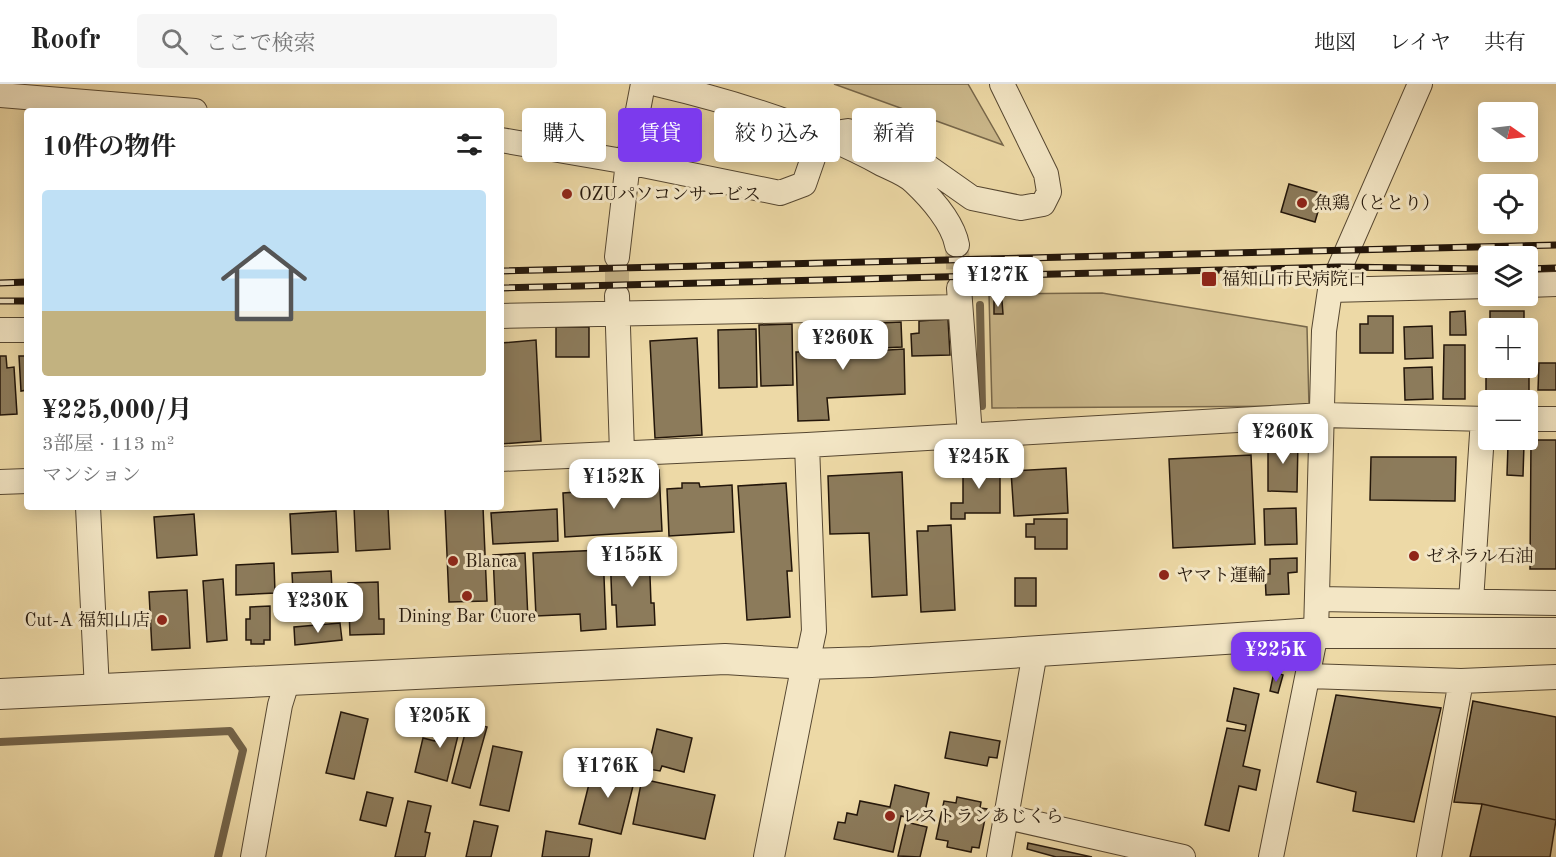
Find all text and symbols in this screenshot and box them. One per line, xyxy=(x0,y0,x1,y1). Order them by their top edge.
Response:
search box xyxy=(137,14,557,68)
icon: search xyxy=(158,25,191,58)
text: Roofr xyxy=(30,27,101,55)
text: ここで検索 xyxy=(206,33,316,55)
text: 地図 xyxy=(1314,33,1356,54)
text: レイヤ xyxy=(1389,33,1451,54)
text: 共有 xyxy=(1484,33,1526,54)
north arrow xyxy=(1478,102,1538,162)
map controls xyxy=(1478,102,1538,450)
chip: 購入 xyxy=(522,108,606,162)
chip: 賃貸 xyxy=(618,108,702,162)
chip: 絞り込み xyxy=(714,108,840,162)
chip: 新着 xyxy=(852,108,936,162)
icon: filters xyxy=(453,128,486,161)
text: 10件の物件 xyxy=(42,135,176,161)
button: locate xyxy=(1478,174,1538,234)
place label: OZUパソコンサービス xyxy=(579,185,761,204)
marker: OZUパソコンサービス xyxy=(560,187,574,201)
place label: 魚鶏（ととり） xyxy=(1314,193,1440,213)
marker: 魚鶏（ととり） xyxy=(1295,196,1309,210)
icon: home xyxy=(210,229,318,337)
button: layers xyxy=(1478,246,1538,306)
pin: ¥127K xyxy=(956,257,1040,308)
text: ¥127K xyxy=(967,266,1029,286)
place label: 福知山市民病院口 xyxy=(1222,269,1366,289)
marker: 福知山市民病院口 xyxy=(1200,270,1218,288)
button: + xyxy=(1478,318,1538,378)
pin: ¥260K xyxy=(801,320,885,371)
text: ¥260K xyxy=(812,329,874,349)
button: − xyxy=(1478,390,1538,450)
text: ¥225,000/月 xyxy=(42,398,193,424)
pin: ¥260K xyxy=(1241,414,1325,465)
text: ¥260K xyxy=(1252,423,1314,443)
text: 3部屋 · 113 m² xyxy=(42,435,174,455)
pin: ¥245K xyxy=(937,439,1021,490)
text: ¥245K xyxy=(948,448,1010,468)
pin: ¥152K xyxy=(572,459,656,510)
text: マンション xyxy=(42,466,141,486)
text: ¥152K xyxy=(583,468,645,488)
pin: ¥155K xyxy=(590,537,674,588)
text: ¥155K xyxy=(601,546,663,566)
place label: ゼネラル石油 xyxy=(1426,546,1533,566)
marker: ゼネラル石油 xyxy=(1407,549,1421,563)
place label: Blanca xyxy=(465,553,518,571)
marker: Blanca xyxy=(446,554,460,568)
place label: ヤマト運輸 xyxy=(1176,565,1266,585)
marker: ヤマト運輸 xyxy=(1157,568,1171,582)
pin: ¥230K xyxy=(276,583,360,634)
marker: Dining Bar Cuore xyxy=(460,589,474,603)
text: ¥230K xyxy=(287,592,349,612)
place label: Dining Bar Cuore xyxy=(398,608,536,626)
place label: Cut-A 福知山店 xyxy=(25,610,150,630)
marker: Cut-A 福知山店 xyxy=(155,613,169,627)
pin: ¥225K xyxy=(1234,632,1318,683)
text: ¥225K xyxy=(1245,641,1307,661)
pin: ¥205K xyxy=(398,698,482,749)
text: ¥205K xyxy=(409,707,471,727)
pin: ¥176K xyxy=(566,748,650,799)
text: ¥176K xyxy=(577,757,639,777)
place label: レストランあじくら xyxy=(902,807,1063,826)
marker: レストランあじくら xyxy=(883,809,897,823)

